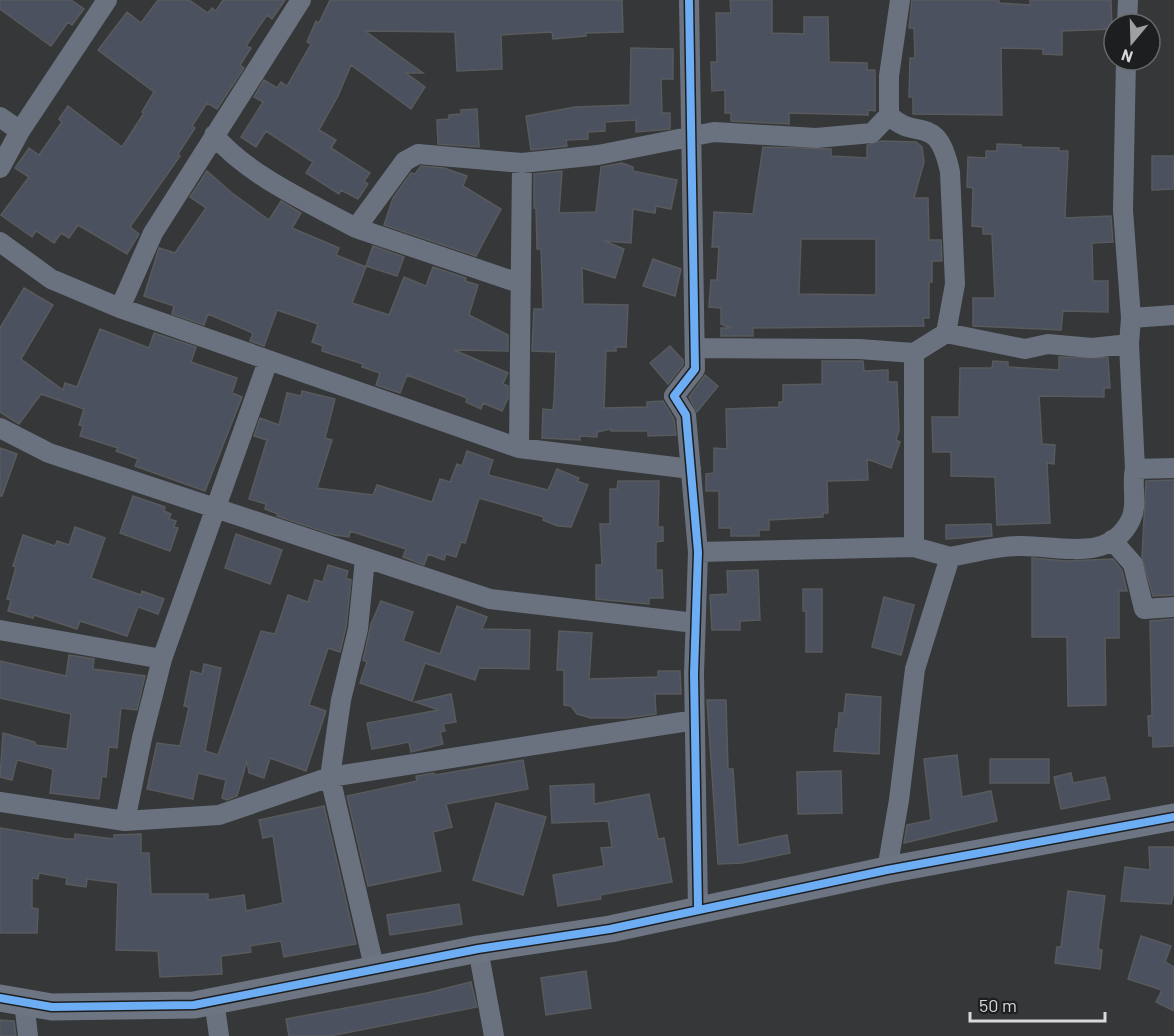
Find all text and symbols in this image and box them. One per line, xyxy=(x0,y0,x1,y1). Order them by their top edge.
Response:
north arrow xyxy=(1102,12,1162,72)
text: N xyxy=(1119,46,1135,67)
scale bar xyxy=(970,985,1105,1023)
text: 50 m xyxy=(979,994,1017,1016)

